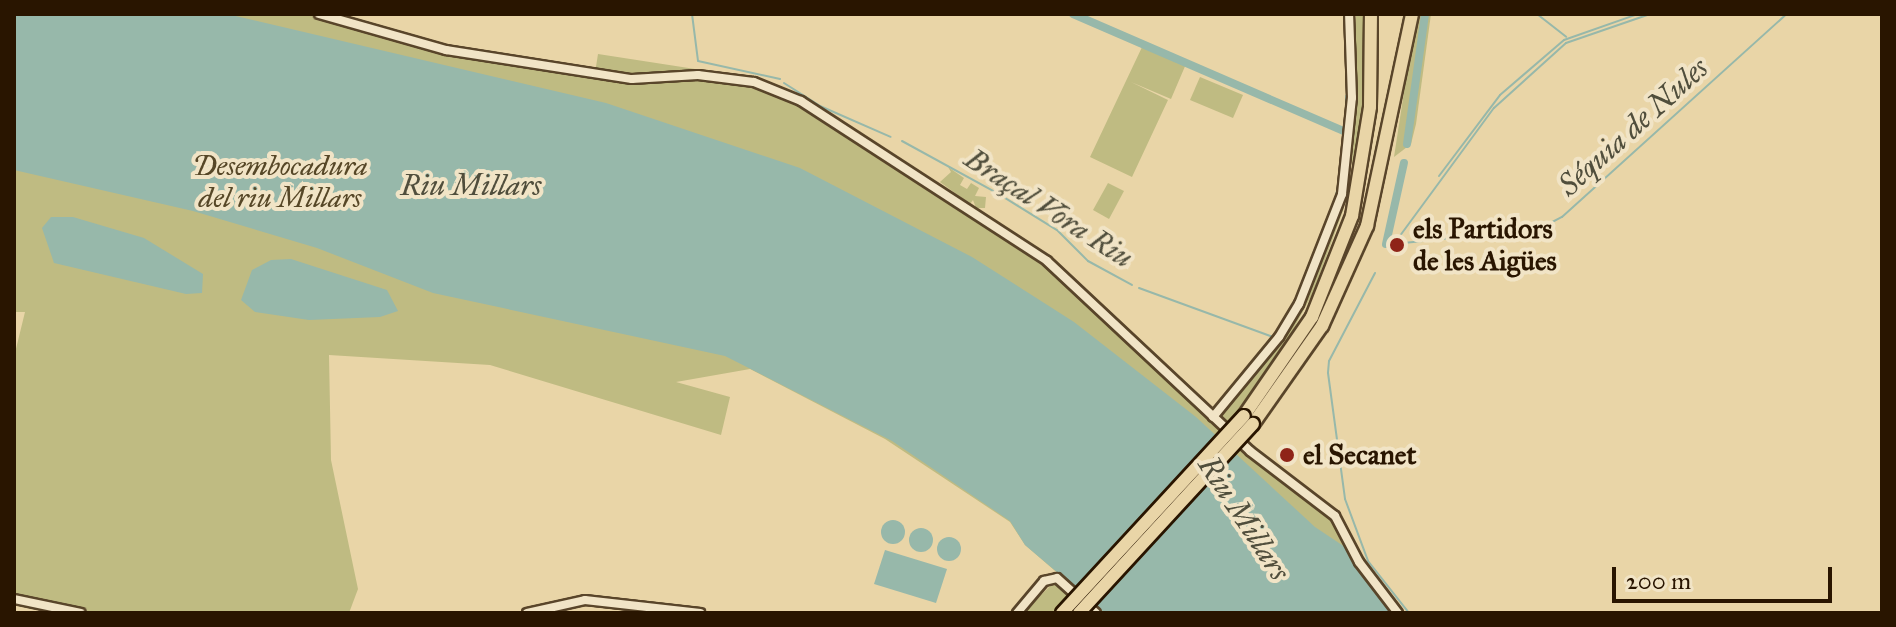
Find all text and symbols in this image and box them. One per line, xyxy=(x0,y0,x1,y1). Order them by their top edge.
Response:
water label: Séquia de Nules xyxy=(1551,50,1715,204)
water label: Braçal Vora Riu xyxy=(958,140,1140,276)
park label: Desembocadura del riu Millars xyxy=(192,149,368,215)
water label: Riu Millars xyxy=(400,167,542,203)
place label: els Partidors de les Aigües xyxy=(1413,212,1557,278)
marker: els Partidors de les Aigües xyxy=(1388,236,1406,254)
place label: el Secanet xyxy=(1303,438,1416,472)
marker: el Secanet xyxy=(1278,446,1296,464)
water label: Riu Millars xyxy=(1190,449,1298,587)
scale bar xyxy=(1616,551,1836,601)
text: 200 m xyxy=(1626,566,1691,596)

